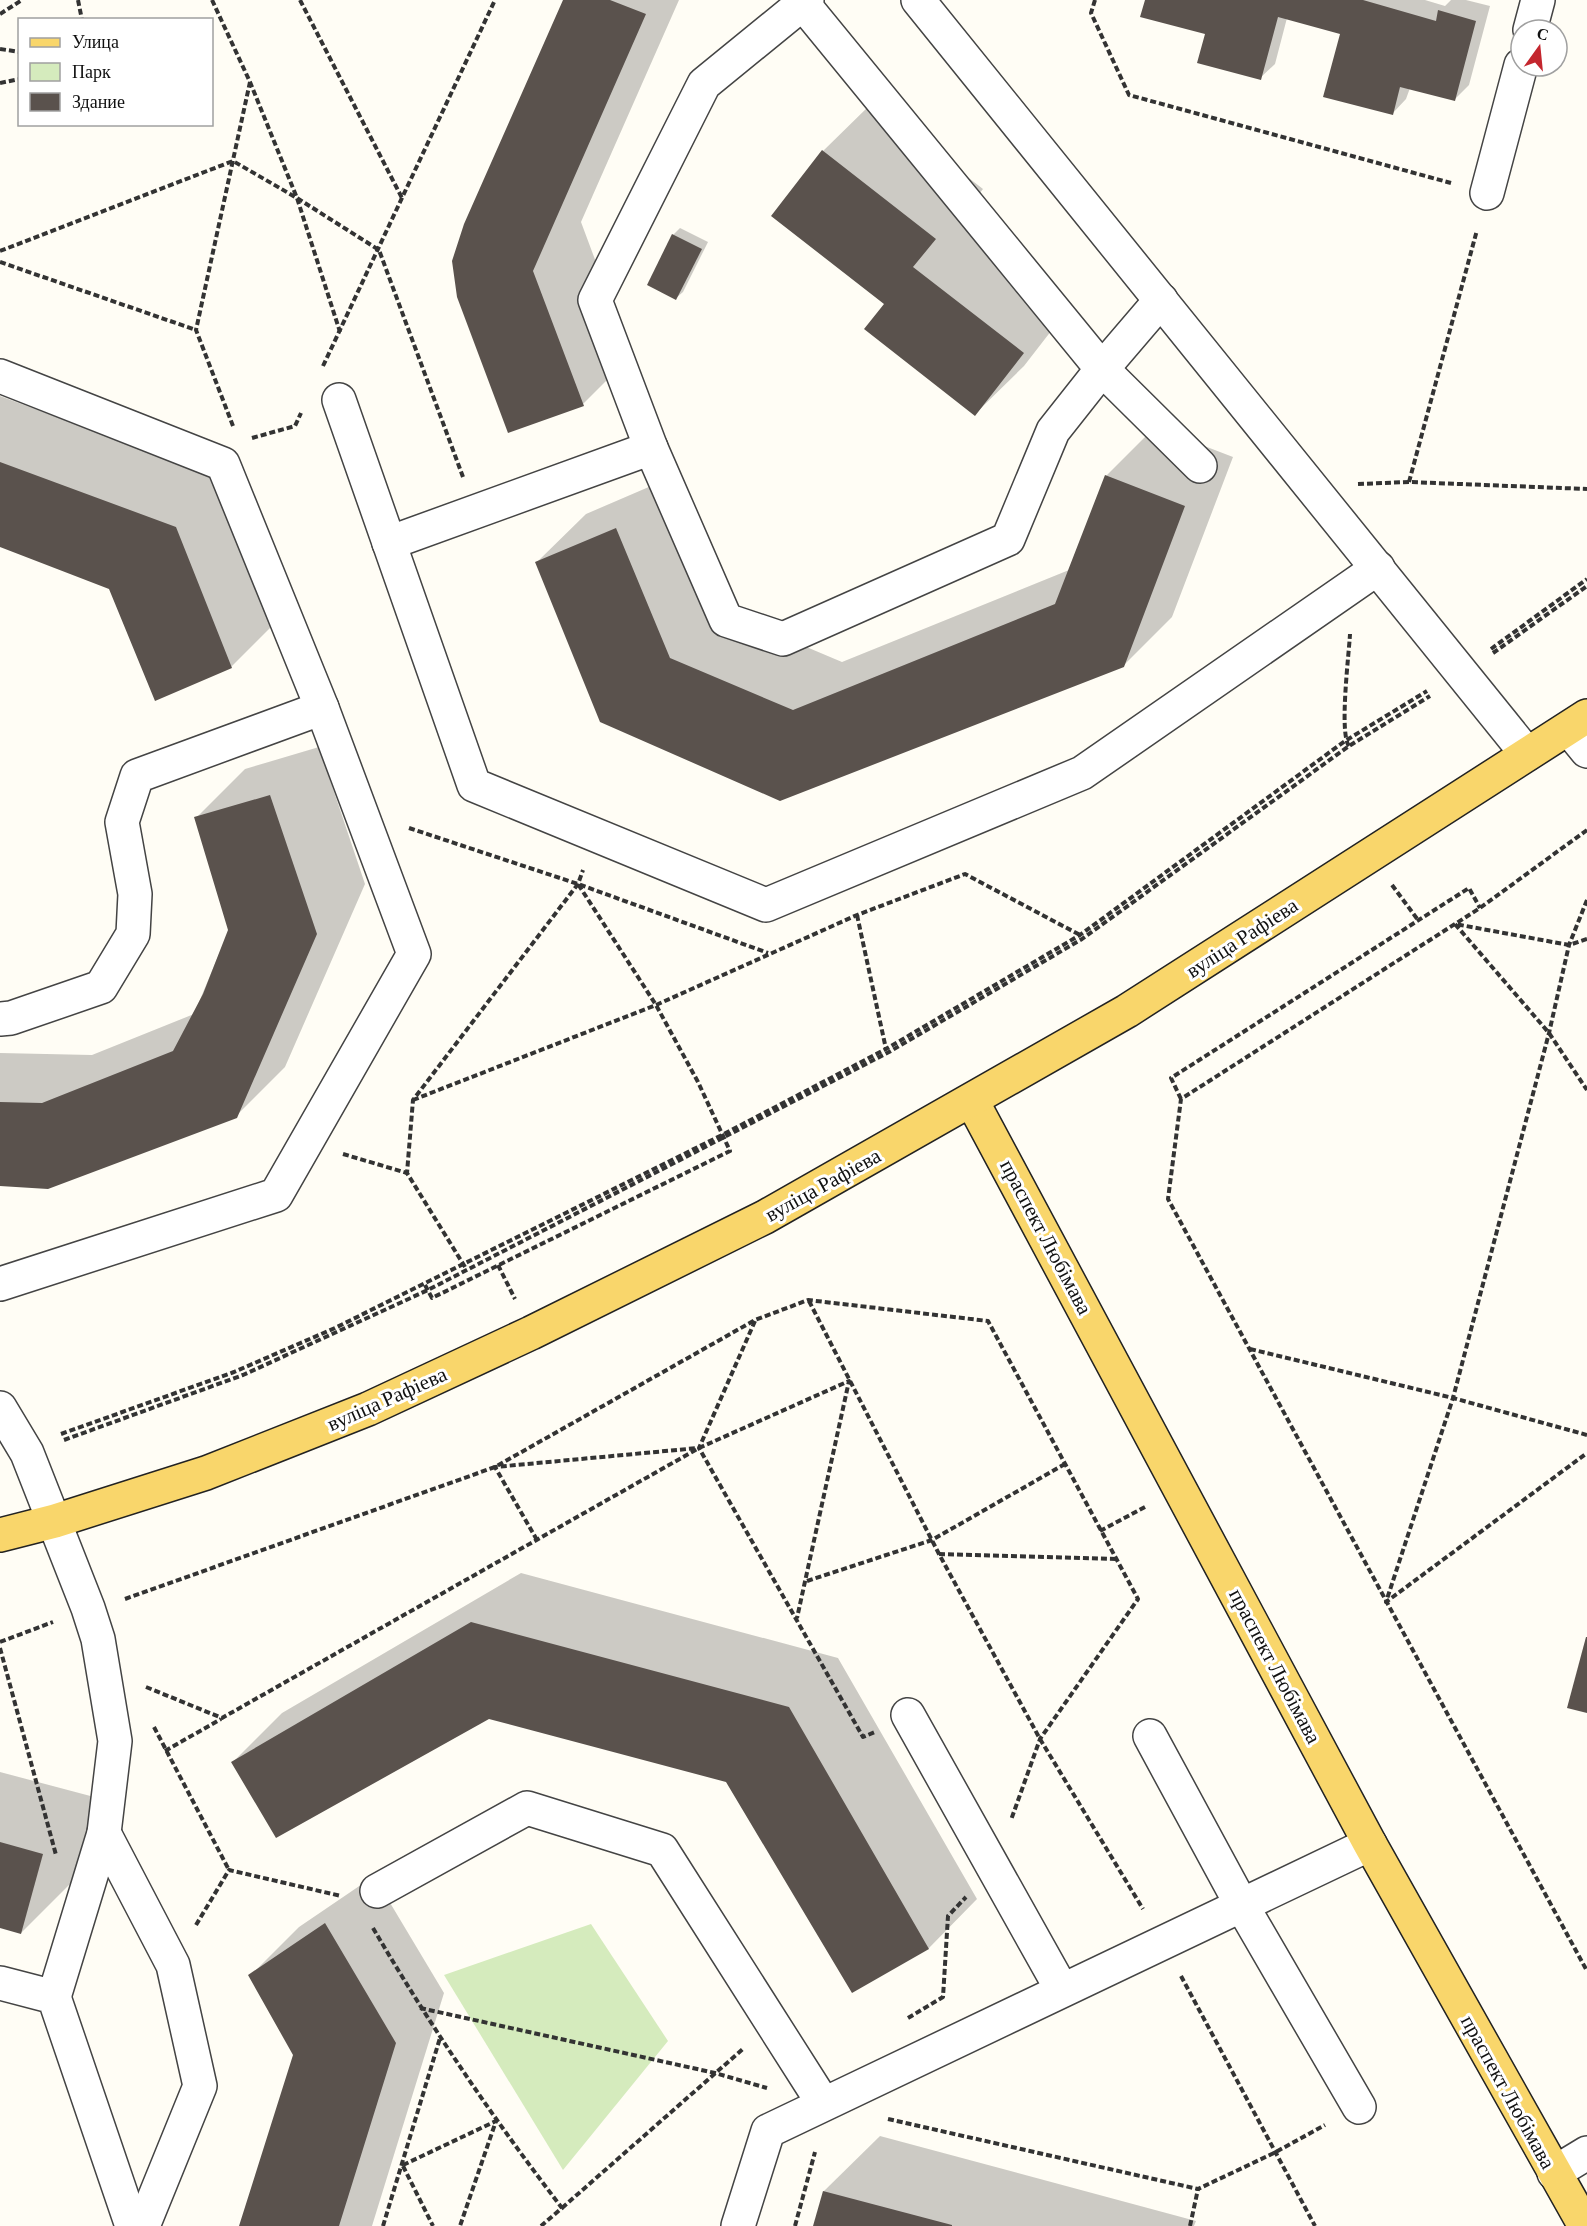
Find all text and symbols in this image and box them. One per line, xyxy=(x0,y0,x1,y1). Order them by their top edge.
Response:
legend xyxy=(18,18,213,126)
north arrow xyxy=(1509,18,1569,78)
text: С xyxy=(1535,24,1551,44)
text: Улица xyxy=(72,32,119,52)
text: Парк xyxy=(72,62,111,82)
text: Здание xyxy=(72,92,125,112)
street label: вуліца Рафіева xyxy=(1182,893,1303,983)
street label: вуліца Рафіева xyxy=(761,1143,886,1227)
street label: праспект Любімава xyxy=(995,1155,1097,1319)
street label: вуліца Рафіева xyxy=(324,1362,451,1436)
street label: праспект Любімава xyxy=(1224,1584,1326,1748)
street label: праспект Любімава xyxy=(1456,2011,1560,2174)

